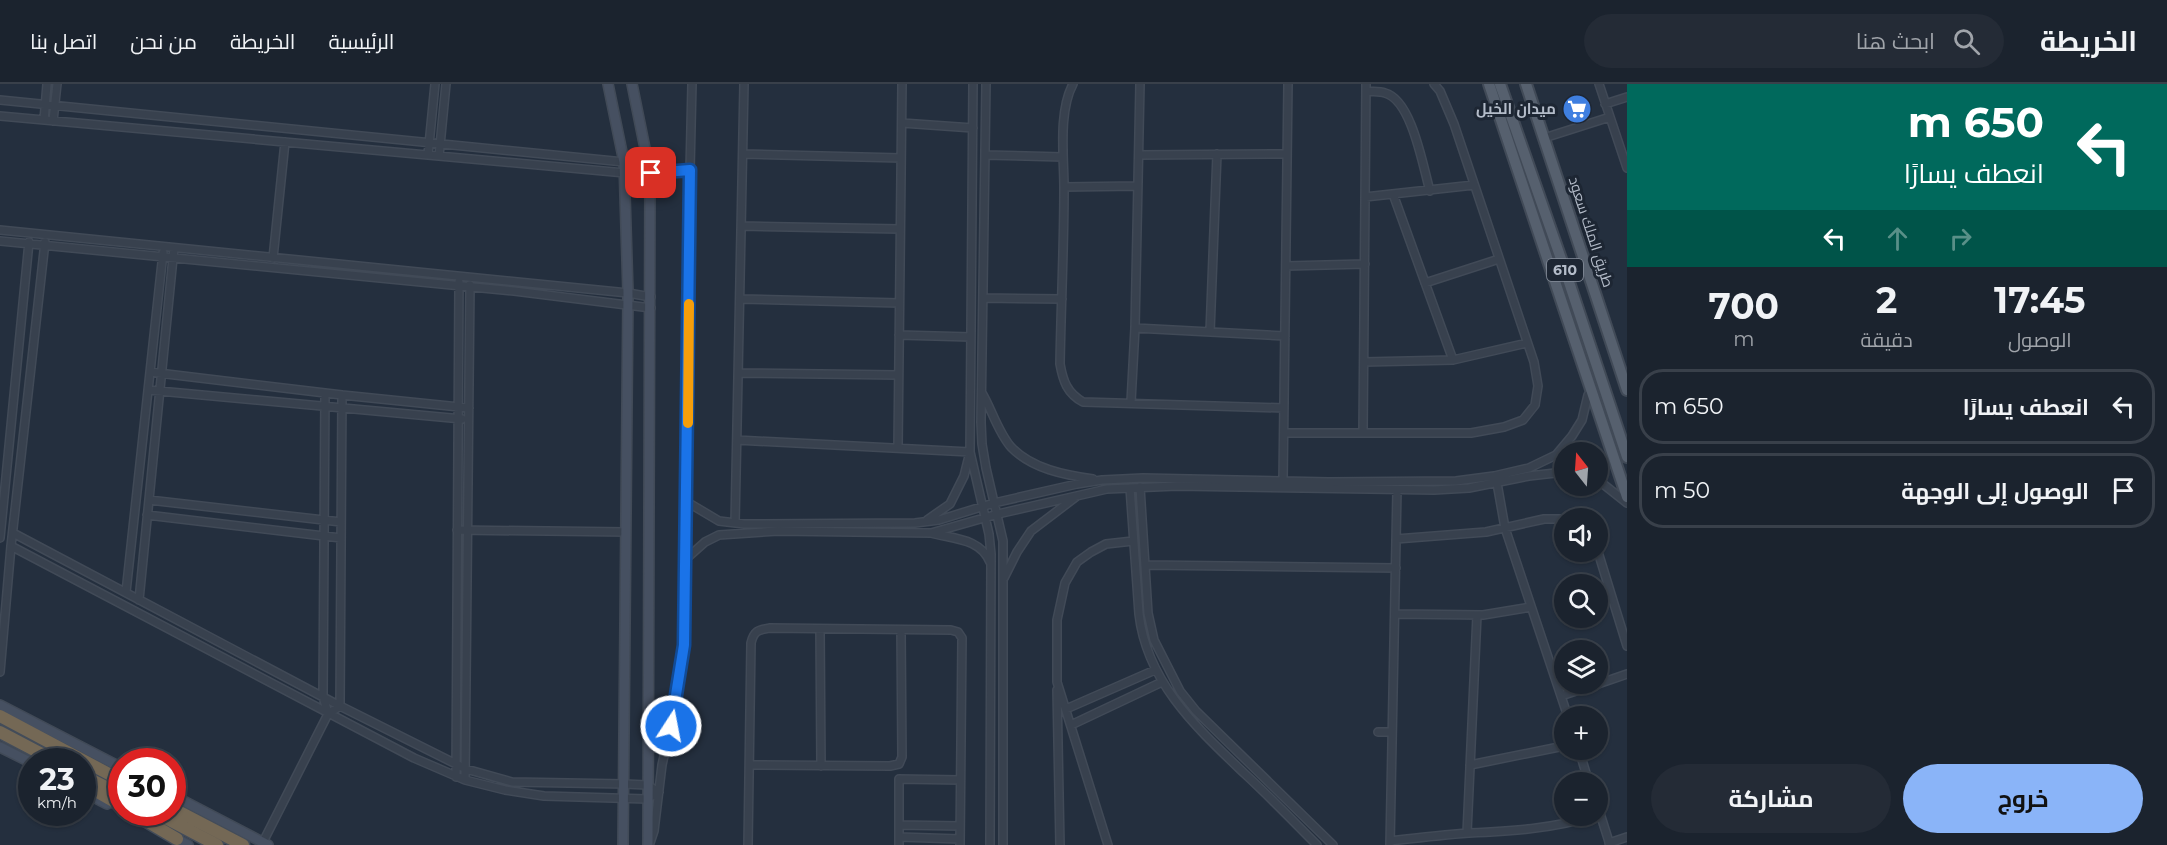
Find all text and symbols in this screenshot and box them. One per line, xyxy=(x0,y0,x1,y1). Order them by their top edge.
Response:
search box xyxy=(1584,14,2004,68)
text: الخريطة xyxy=(2040,24,2137,58)
icon: search xyxy=(1950,25,1983,58)
text: ابحث هنا xyxy=(1856,28,1935,55)
text: اتصل بنا xyxy=(30,29,97,54)
text: من نحن xyxy=(130,29,197,54)
text: الخريطة xyxy=(230,29,296,54)
text: الرئيسية xyxy=(329,29,394,54)
supermarket icon: ميدان الخيل xyxy=(1561,93,1593,125)
text: 650 m xyxy=(1908,96,2044,148)
place label: ميدان الخيل xyxy=(1476,99,1556,118)
icon: left xyxy=(2065,108,2143,186)
pin xyxy=(625,147,676,198)
icon: arrive xyxy=(634,156,667,189)
text: انعطف يسارًا xyxy=(1904,157,2044,190)
street label: طريق الملك سعود xyxy=(1564,174,1618,290)
icon: left xyxy=(1818,222,1851,255)
icon: ahead xyxy=(1881,222,1914,255)
icon: right xyxy=(1944,222,1977,255)
road number: 610 xyxy=(1547,259,1583,281)
text: 2 xyxy=(1876,278,1897,322)
text: 17:45 xyxy=(1994,278,2085,322)
text: 700 xyxy=(1709,284,1779,328)
text: m xyxy=(1733,327,1754,351)
text: دقيقة xyxy=(1861,328,1913,352)
text: الوصول xyxy=(2008,328,2072,352)
icon: left xyxy=(2107,390,2140,423)
text: 650 m xyxy=(1654,393,1724,420)
text: انعطف يسارًا xyxy=(1963,394,2089,421)
north arrow xyxy=(1554,442,1608,496)
map controls xyxy=(1554,442,1608,826)
icon: arrive xyxy=(2107,474,2140,507)
text: 50 m xyxy=(1654,477,1710,504)
text: الوصول إلى الوجهة xyxy=(1901,478,2089,505)
button: sound xyxy=(1554,508,1608,562)
button: search xyxy=(1554,574,1608,628)
button: layers xyxy=(1554,640,1608,694)
position arrow xyxy=(639,694,703,758)
button: + xyxy=(1554,706,1608,760)
speed limit sign: 30 xyxy=(108,748,186,826)
text: 23 xyxy=(39,761,75,798)
button: مشاركة xyxy=(1651,764,1891,833)
button: خروج xyxy=(1903,764,2143,833)
button: − xyxy=(1554,772,1608,826)
text: km/h xyxy=(37,793,77,812)

